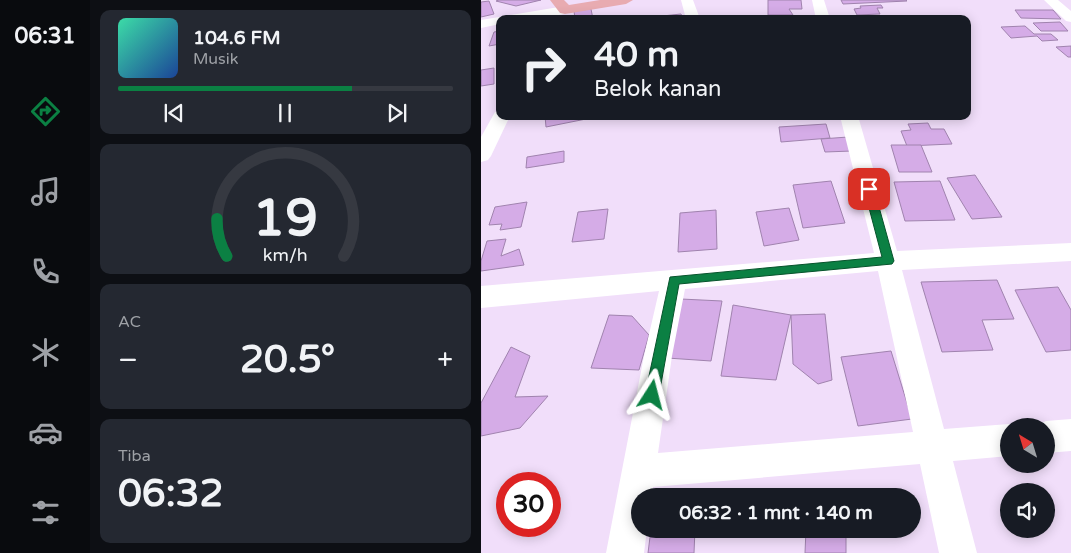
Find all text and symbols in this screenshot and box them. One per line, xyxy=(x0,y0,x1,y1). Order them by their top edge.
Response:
text: 06:31 xyxy=(15,23,75,49)
text: 104.6 FM xyxy=(193,27,281,49)
text: 40 m xyxy=(594,34,679,76)
icon: right xyxy=(511,35,576,100)
text: Musik xyxy=(193,49,238,69)
text: Belok kanan xyxy=(594,76,721,102)
icon: directions xyxy=(28,94,63,129)
icon: previous xyxy=(160,99,188,127)
icon: pause xyxy=(271,99,299,127)
icon: next xyxy=(383,99,411,127)
pin xyxy=(848,168,890,210)
icon: music xyxy=(28,174,63,209)
icon: arrive xyxy=(855,175,883,203)
text: 19 xyxy=(253,187,318,250)
text: km/h xyxy=(263,245,308,266)
icon: phone xyxy=(28,254,63,289)
text: AC xyxy=(118,312,141,332)
icon: climate xyxy=(28,335,63,370)
text: 20.5° xyxy=(240,337,335,383)
text: − xyxy=(118,343,138,377)
text: + xyxy=(437,343,453,377)
position arrow xyxy=(625,368,677,420)
icon: car xyxy=(28,415,63,450)
north arrow xyxy=(1000,418,1055,472)
map controls xyxy=(1000,418,1055,538)
text: Tiba xyxy=(118,446,151,466)
text: 06:32 xyxy=(118,471,223,517)
speed limit sign: 30 xyxy=(496,472,561,537)
button: sound xyxy=(1000,483,1055,538)
icon: filters xyxy=(28,495,63,530)
text: 06:32 · 1 mnt · 140 m xyxy=(679,502,873,524)

